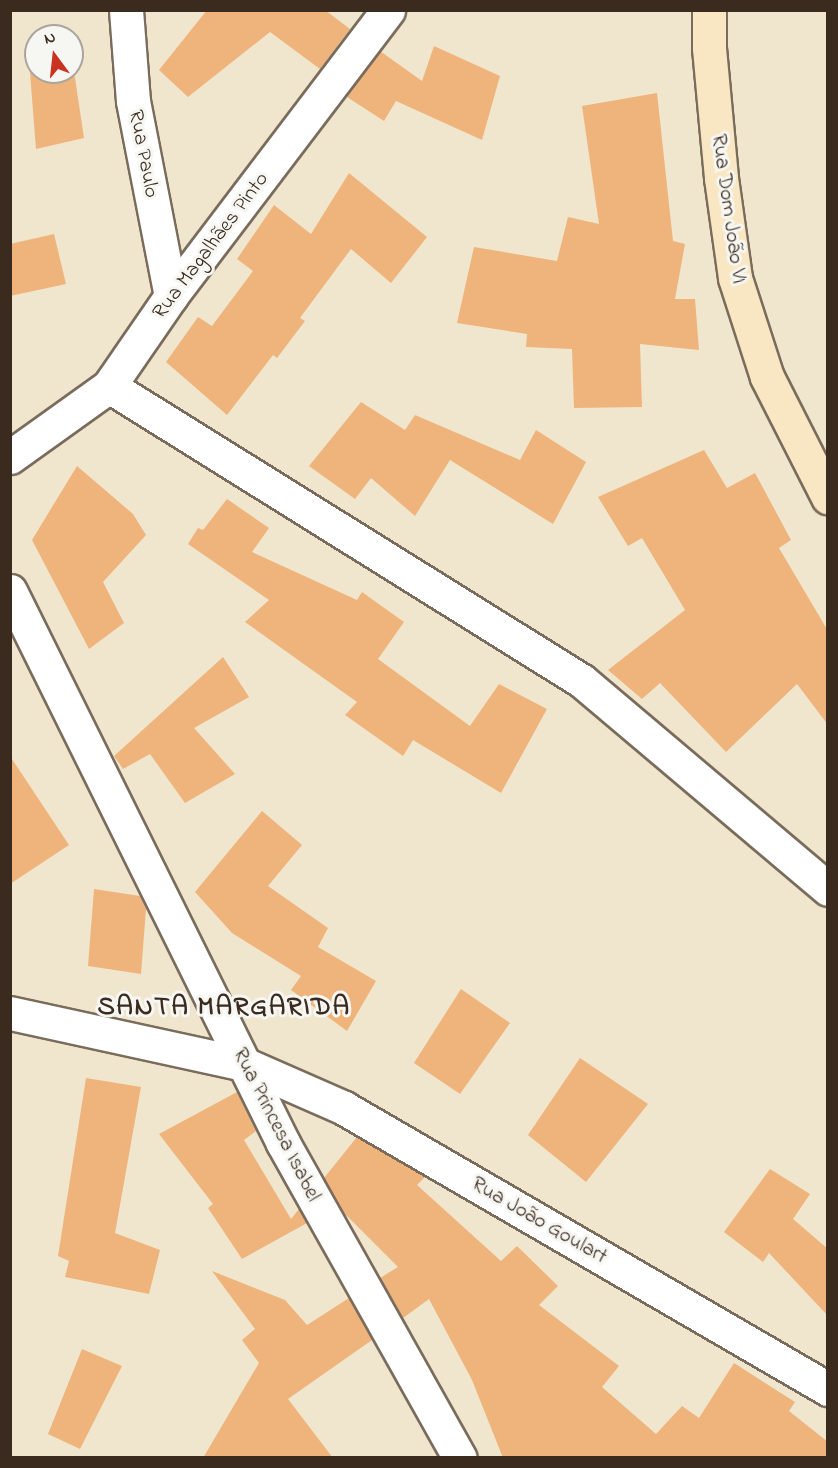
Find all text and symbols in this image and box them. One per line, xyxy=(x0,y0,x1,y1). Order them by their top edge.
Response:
north arrow xyxy=(24,24,84,84)
text: N xyxy=(42,26,58,52)
street label: Rua Paulo xyxy=(122,108,164,200)
street label: Rua Dom João VI xyxy=(705,133,751,285)
street label: Rua Magalhães Pinto xyxy=(148,168,274,324)
district label: SANTA MARGARIDA xyxy=(97,992,351,1024)
street label: Rua Princesa Isabel xyxy=(226,1044,326,1206)
street label: Rua João Goulart xyxy=(467,1172,611,1270)

